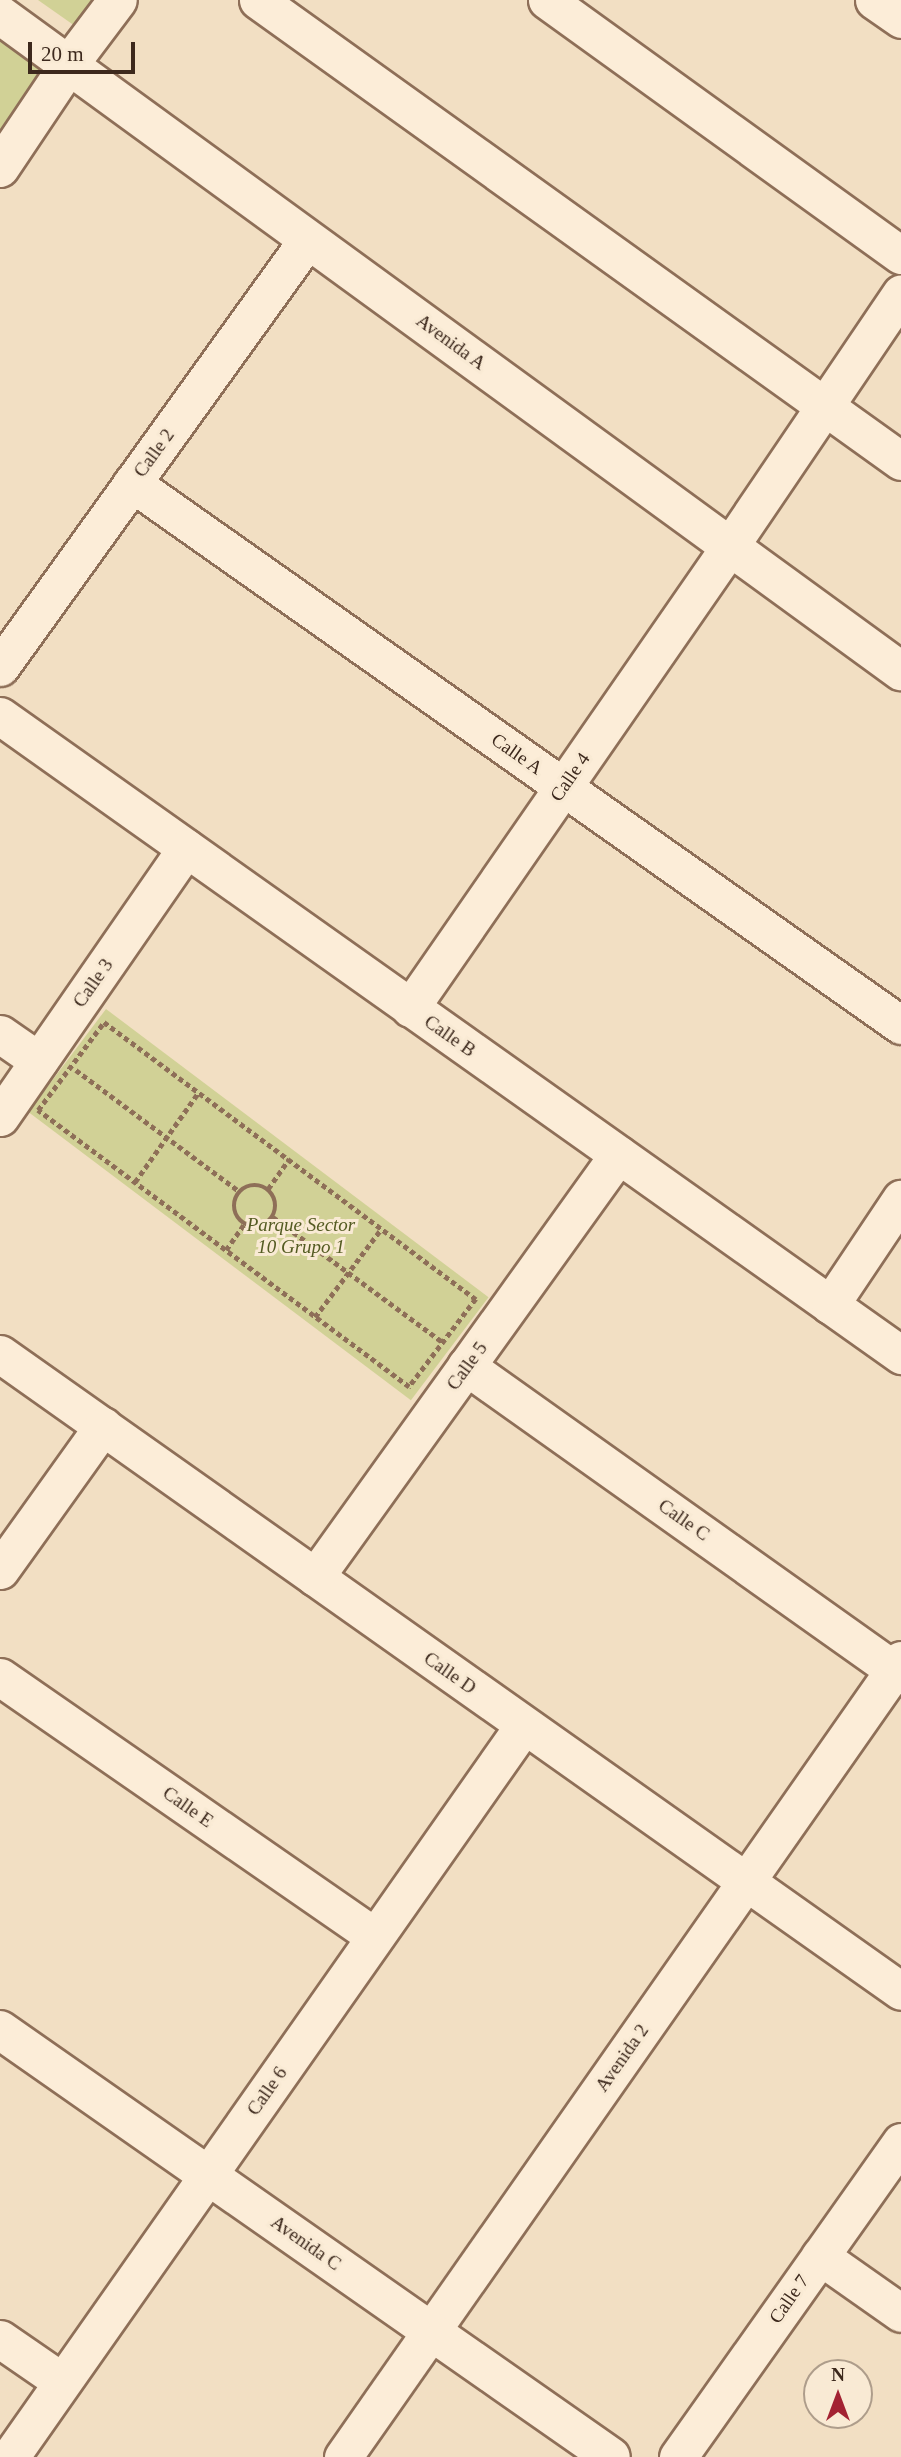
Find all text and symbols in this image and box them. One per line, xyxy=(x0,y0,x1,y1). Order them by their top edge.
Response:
scale bar xyxy=(32,28,138,72)
text: 20 m xyxy=(41,42,84,66)
street label: Avenida A xyxy=(411,309,491,375)
street label: Calle 2 xyxy=(129,424,179,482)
street label: Calle A xyxy=(486,728,548,780)
street label: Calle 4 xyxy=(545,748,595,806)
street label: Calle 3 xyxy=(68,954,118,1012)
street label: Calle B xyxy=(420,1010,480,1062)
park label: Parque Sector 10 Grupo 1 xyxy=(247,1214,355,1258)
street label: Calle 5 xyxy=(442,1337,492,1395)
street label: Calle C xyxy=(654,1494,714,1546)
street label: Calle D xyxy=(419,1647,481,1699)
street label: Calle E xyxy=(158,1781,218,1833)
street label: Avenida 2 xyxy=(591,2020,653,2096)
street label: Calle 6 xyxy=(242,2062,292,2120)
street label: Avenida C xyxy=(267,2211,345,2275)
street label: Calle 7 xyxy=(764,2270,814,2328)
north arrow xyxy=(803,2359,873,2429)
text: N xyxy=(831,2364,845,2385)

